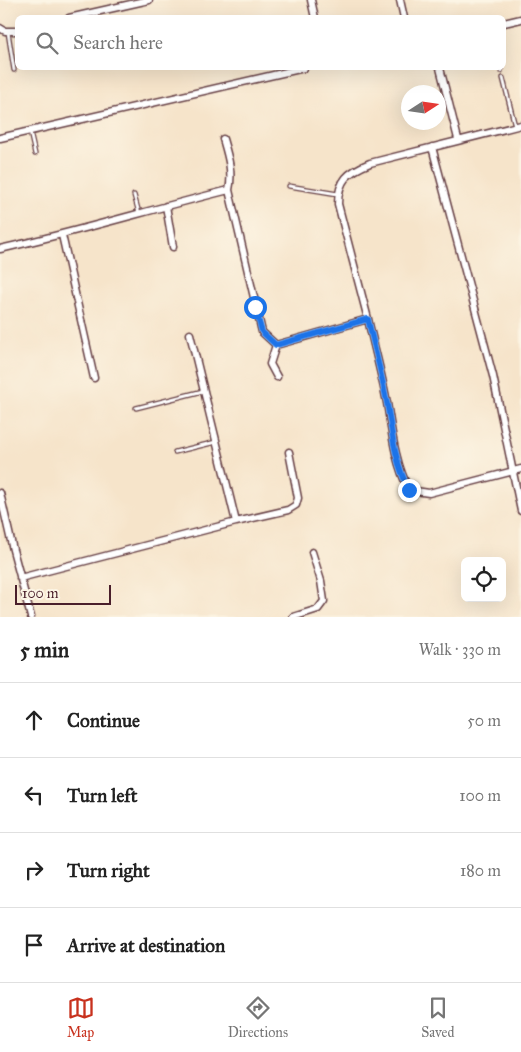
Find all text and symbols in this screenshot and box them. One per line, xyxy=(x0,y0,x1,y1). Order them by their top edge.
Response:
search box xyxy=(15,15,506,70)
icon: search xyxy=(33,29,61,57)
text: Search here xyxy=(73,31,163,54)
north arrow xyxy=(401,85,446,130)
route start xyxy=(244,296,267,319)
route end xyxy=(398,479,421,502)
map controls xyxy=(461,557,506,602)
button: locate xyxy=(461,557,506,602)
scale bar xyxy=(15,582,111,605)
text: 100 m xyxy=(22,585,59,602)
text: 5 min xyxy=(20,637,69,663)
text: Walk · 330 m xyxy=(419,640,501,659)
icon: ahead xyxy=(20,706,48,734)
text: Continue xyxy=(67,709,140,732)
text: 50 m xyxy=(467,711,501,730)
icon: left xyxy=(20,781,48,809)
text: Turn left xyxy=(67,784,137,807)
text: 100 m xyxy=(459,786,501,805)
icon: right xyxy=(20,856,48,884)
text: Turn right xyxy=(67,859,150,882)
text: 180 m xyxy=(460,861,501,880)
icon: arrive xyxy=(20,931,48,959)
text: Arrive at destination xyxy=(67,934,225,957)
tab: Map xyxy=(67,994,95,1041)
tab: Directions xyxy=(228,994,288,1041)
tab: Saved xyxy=(421,994,454,1041)

